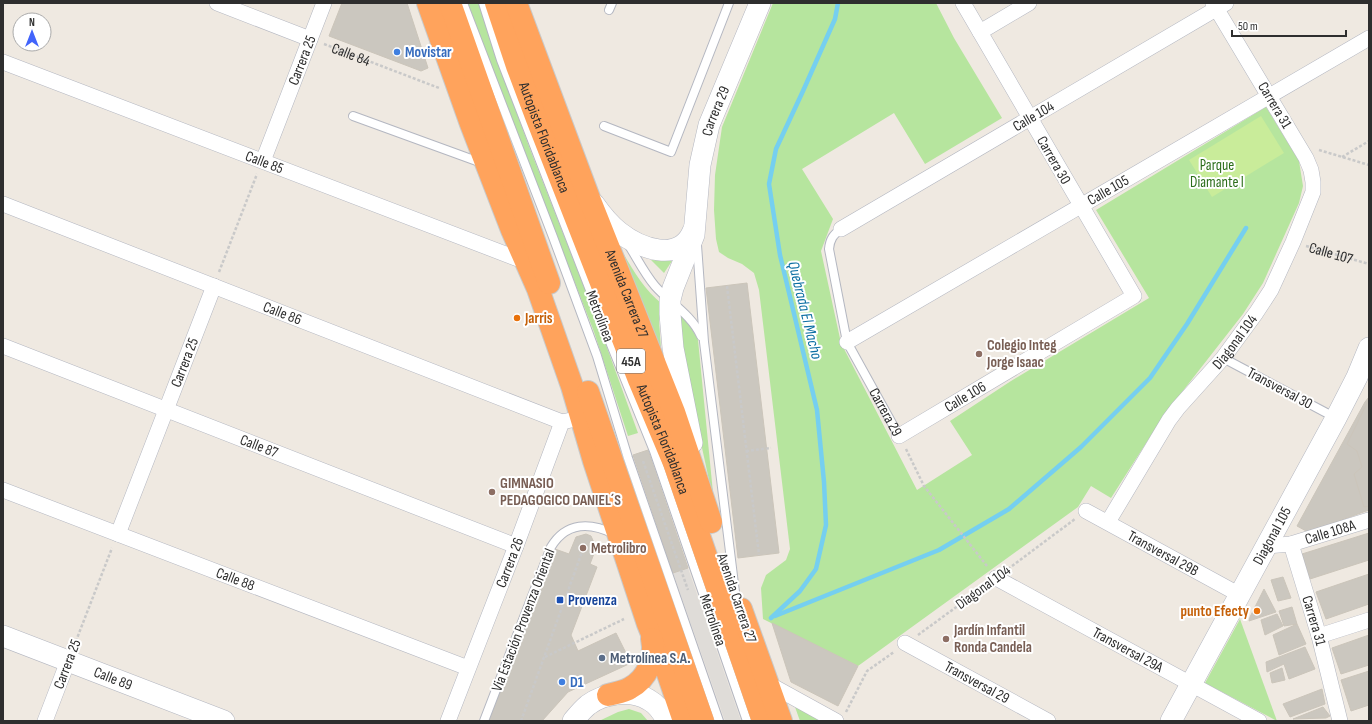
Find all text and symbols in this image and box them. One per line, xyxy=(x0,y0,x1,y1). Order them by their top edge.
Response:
north arrow xyxy=(12,12,52,52)
scale bar xyxy=(1232,12,1346,38)
text: N xyxy=(29,16,35,29)
text: 50 m xyxy=(1238,19,1258,34)
street label: Carrera 25 xyxy=(284,33,321,88)
street label: Calle 84 xyxy=(329,39,373,71)
place label: Movistar xyxy=(405,43,452,62)
marker: Movistar xyxy=(392,47,402,57)
street label: Autopista Floridablanca xyxy=(514,79,574,196)
street label: Carrera 31 xyxy=(1253,79,1296,133)
street label: Carrera 29 xyxy=(698,83,734,138)
street label: Calle 104 xyxy=(1009,97,1058,136)
street label: Carrera 30 xyxy=(1032,133,1075,188)
street label: Calle 85 xyxy=(243,147,286,178)
park label: Parque Diamante I xyxy=(1190,156,1244,192)
street label: Calle 105 xyxy=(1084,171,1132,210)
street label: Calle 107 xyxy=(1307,238,1355,269)
street label: Avenida Carrera 27 xyxy=(600,246,653,341)
water label: Quebrada El Macho xyxy=(783,259,826,362)
street label: Metrolínea xyxy=(581,288,618,345)
street label: Calle 86 xyxy=(260,297,304,330)
place label: Jarris xyxy=(524,309,553,328)
street label: Diagonal 104 xyxy=(1208,311,1262,374)
marker: Jarris xyxy=(512,313,522,323)
street label: Carrera 25 xyxy=(167,335,203,390)
place label: Colegio Integ Jorge Isaac xyxy=(986,336,1057,372)
road number: 45A xyxy=(617,349,645,373)
marker: Colegio Integ Jorge Isaac xyxy=(974,349,984,359)
street label: Transversal 30 xyxy=(1244,363,1316,414)
street label: Calle 106 xyxy=(941,377,990,417)
street label: Autopista Floridablanca xyxy=(631,380,693,497)
street label: Carrera 29 xyxy=(864,385,906,440)
street label: Calle 87 xyxy=(237,430,281,462)
place label: GIMNASIO PEDAGOGICO DANIEL´S xyxy=(500,474,621,510)
marker: GIMNASIO PEDAGOGICO DANIEL´S xyxy=(487,487,497,497)
street label: Diagonal 105 xyxy=(1249,503,1296,568)
street label: Calle 108A xyxy=(1303,516,1358,549)
street label: Transversal 29B xyxy=(1124,527,1202,581)
street label: Carrera 26 xyxy=(492,535,528,591)
place label: Metrolibro xyxy=(591,539,647,558)
marker: Metrolibro xyxy=(578,543,588,553)
street label: Via Estación Provenza Oriental xyxy=(487,546,560,694)
street label: Avenida Carrera 27 xyxy=(712,550,761,645)
street label: Diagonal 104 xyxy=(952,561,1015,614)
street label: Calle 88 xyxy=(213,563,257,596)
place label: Provenza xyxy=(568,591,617,610)
street label: Metrolínea xyxy=(695,592,730,649)
street label: Carrera 31 xyxy=(1297,593,1330,648)
marker: Provenza xyxy=(555,595,565,605)
place label: punto Efecty xyxy=(1180,602,1250,621)
marker: punto Efecty xyxy=(1252,606,1262,616)
place label: Jardín Infantil Ronda Candela xyxy=(953,621,1032,657)
street label: Transversal 29A xyxy=(1089,623,1167,677)
marker: Jardín Infantil Ronda Candela xyxy=(941,634,951,644)
street label: Carrera 25 xyxy=(49,637,86,692)
place label: Metrolínea S.A. xyxy=(610,649,691,668)
marker: Metrolínea S.A. xyxy=(597,653,607,663)
street label: Transversal 29 xyxy=(941,657,1013,708)
street label: Calle 89 xyxy=(91,663,135,695)
place label: D1 xyxy=(570,673,584,692)
marker: D1 xyxy=(557,677,567,687)

